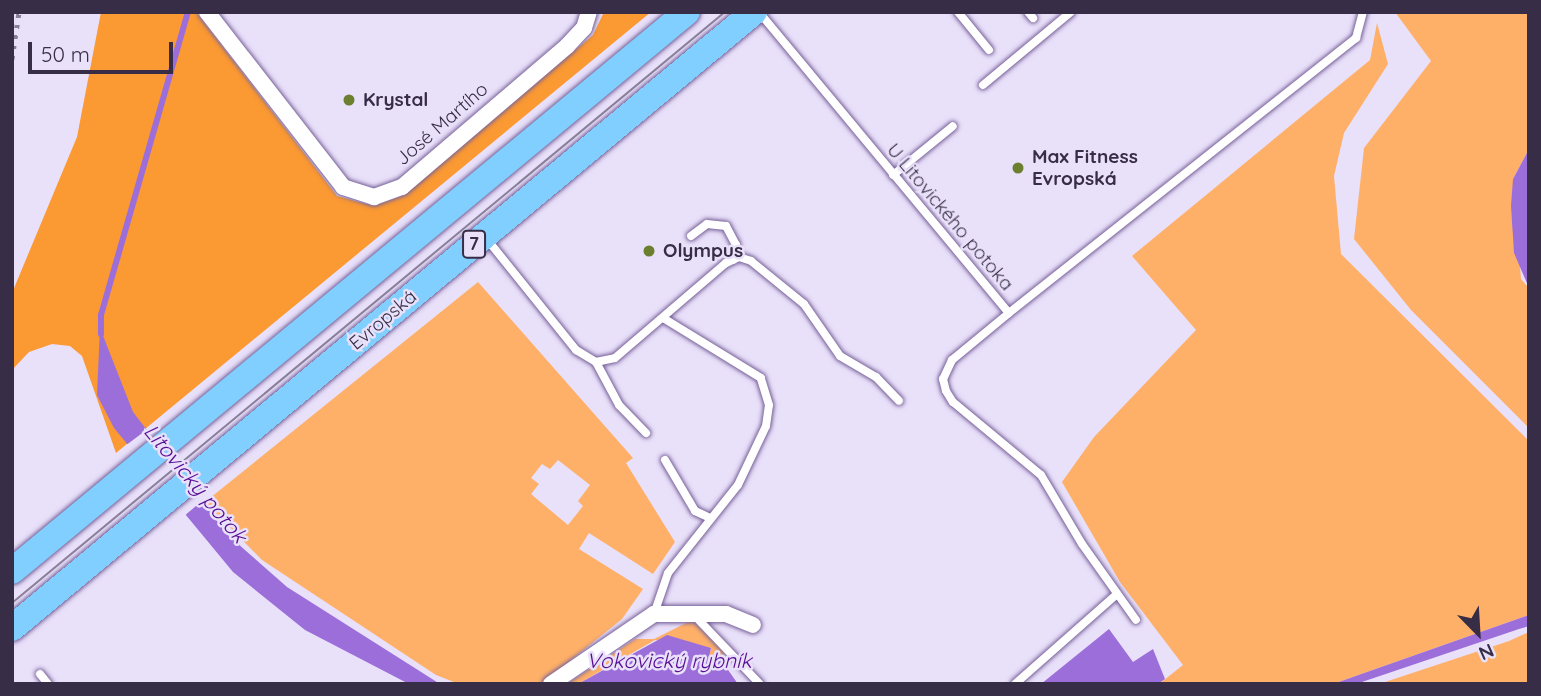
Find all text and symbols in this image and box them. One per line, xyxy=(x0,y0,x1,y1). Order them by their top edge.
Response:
scale bar xyxy=(32,28,177,72)
text: 50 m xyxy=(41,41,90,67)
street label: José Martího xyxy=(391,78,493,170)
place label: Krystal xyxy=(363,89,428,111)
marker: Krystal xyxy=(341,92,357,108)
street label: U Litovického potoka xyxy=(882,139,1018,295)
place label: Max Fitness Evropská xyxy=(1032,146,1138,190)
marker: Max Fitness Evropská xyxy=(1010,160,1026,176)
road number: 7 xyxy=(462,230,486,258)
place label: Olympus xyxy=(663,240,743,262)
marker: Olympus xyxy=(641,243,657,259)
street label: Evropská xyxy=(345,285,421,355)
water label: Litovický potok xyxy=(139,419,253,547)
north arrow xyxy=(1443,598,1513,668)
text: N xyxy=(1475,638,1498,666)
water label: Vokovický rybník xyxy=(586,647,752,673)

